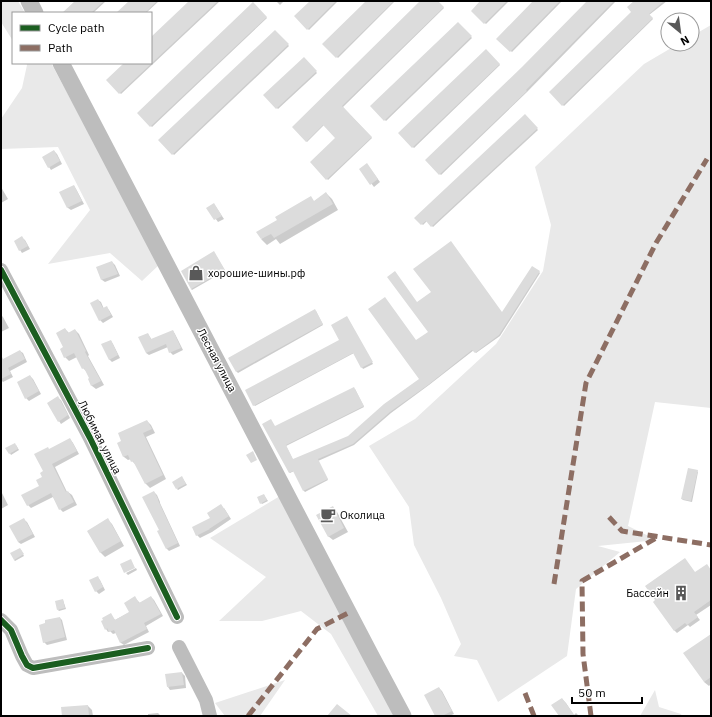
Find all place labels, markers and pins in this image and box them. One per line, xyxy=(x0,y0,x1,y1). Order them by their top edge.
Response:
shop icon: хорошие-шины.рф xyxy=(187,264,205,282)
place label: хорошие-шины.рф xyxy=(208,266,305,280)
cafe icon: Околица xyxy=(319,506,337,524)
place label: Околица xyxy=(340,508,385,522)
building icon: Бассейн xyxy=(672,584,690,602)
place label: Бассейн xyxy=(626,586,669,600)

